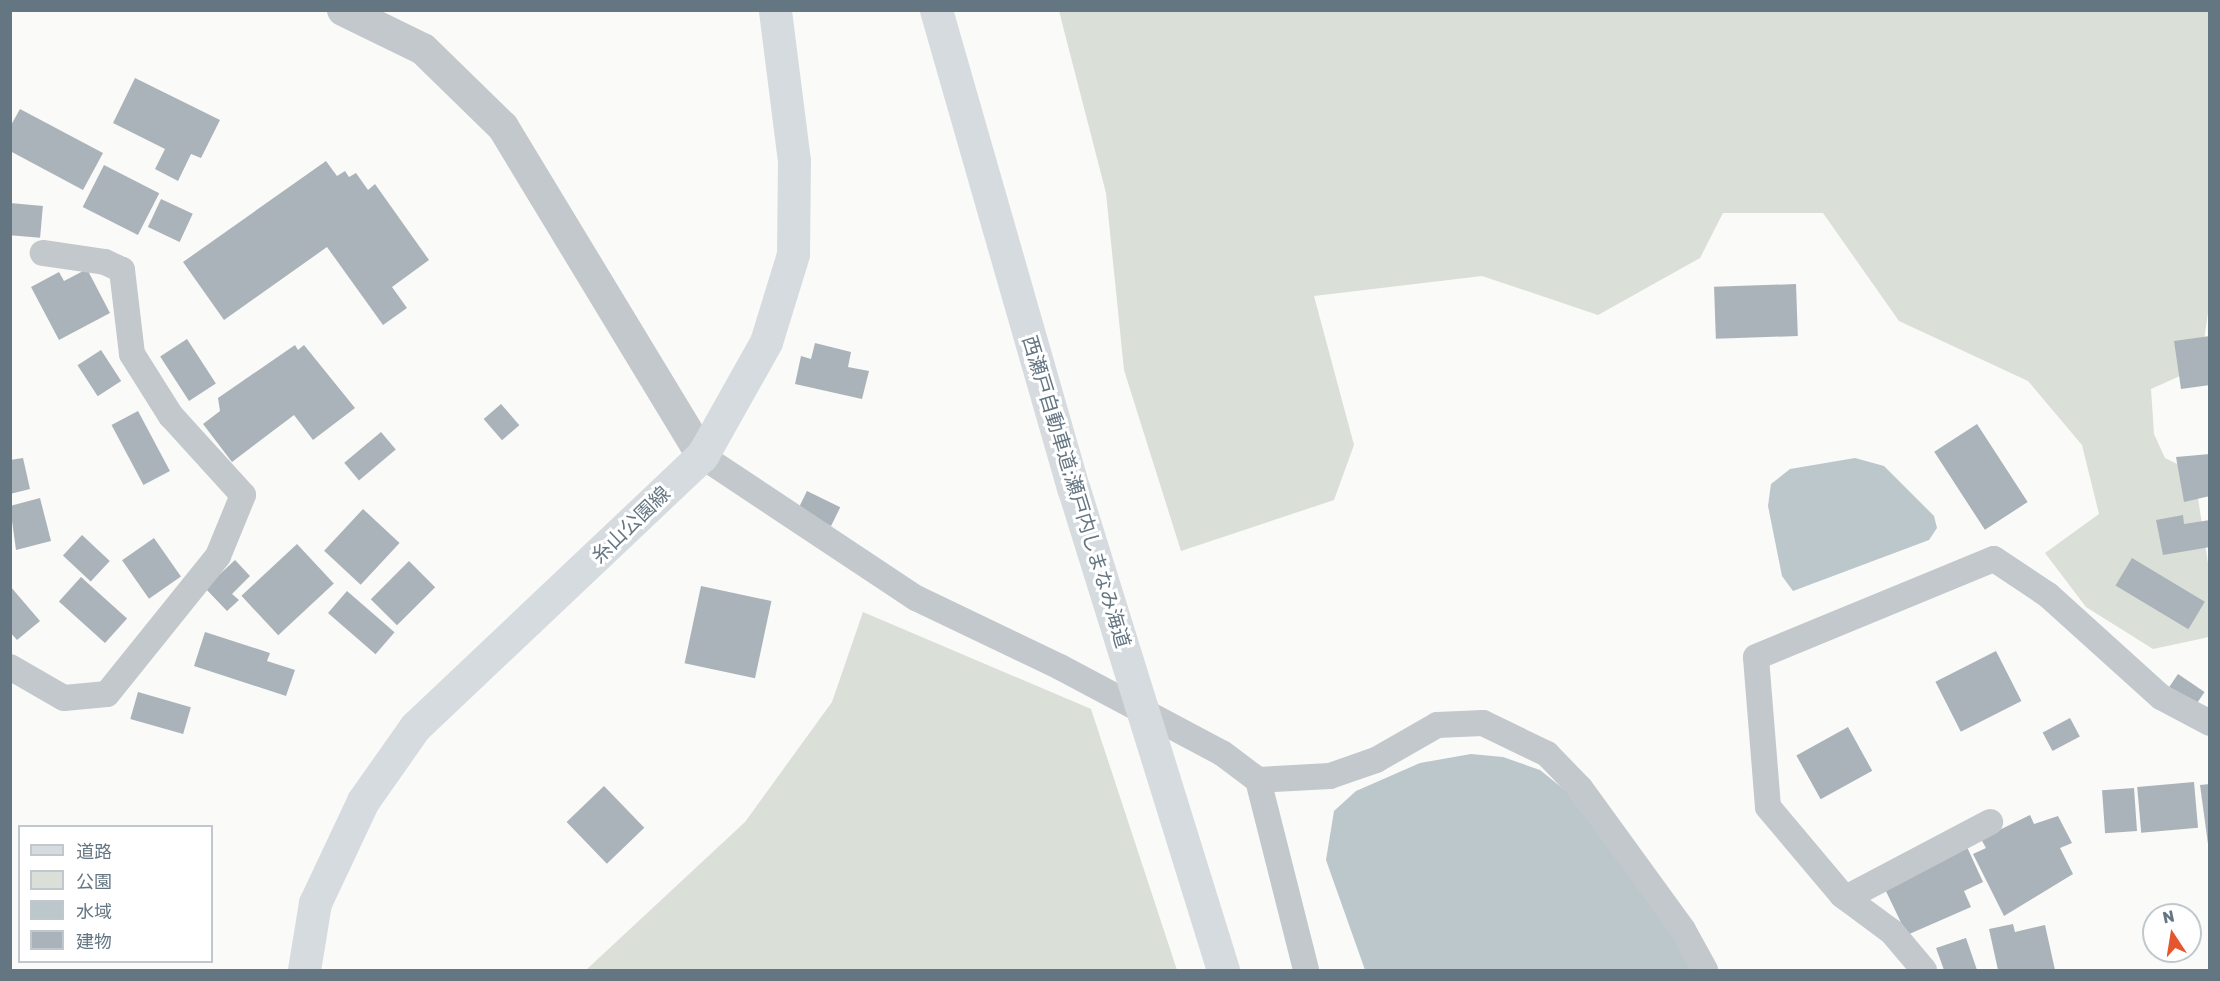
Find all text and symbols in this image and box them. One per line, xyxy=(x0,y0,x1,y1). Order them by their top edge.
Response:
street label: 西瀬戸自動車道;瀬戸内しまなみ海道 xyxy=(1017,333,1135,651)
street label: 糸山公園線 xyxy=(587,482,675,568)
legend xyxy=(18,825,213,963)
text: 道路 xyxy=(76,841,112,863)
text: 公園 xyxy=(76,871,112,893)
text: 水域 xyxy=(76,901,112,923)
north arrow xyxy=(2142,903,2202,963)
text: N xyxy=(2161,906,2176,927)
text: 建物 xyxy=(76,931,112,953)

